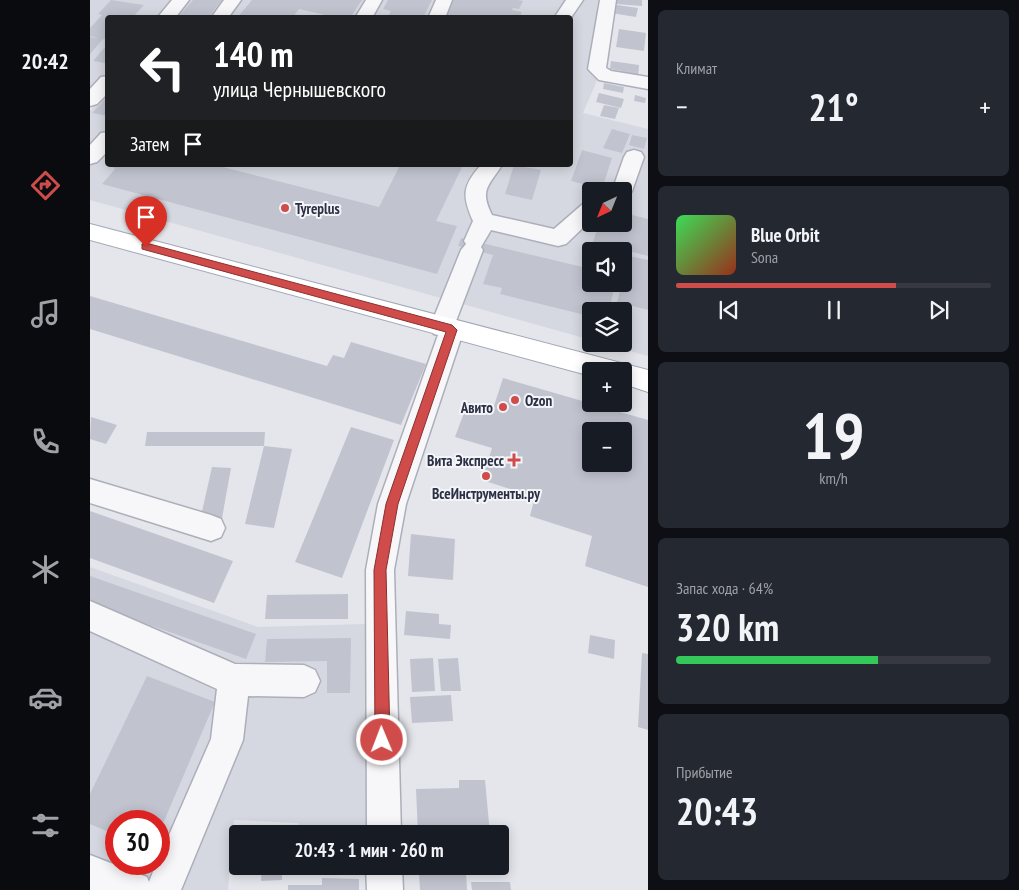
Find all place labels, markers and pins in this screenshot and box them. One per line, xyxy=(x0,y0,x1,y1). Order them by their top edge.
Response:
pin xyxy=(125,196,167,247)
place label: Tyreplus xyxy=(295,199,340,218)
marker: Tyreplus xyxy=(279,202,291,214)
place label: Ozon xyxy=(525,391,552,410)
marker: Ozon xyxy=(509,394,521,406)
place label: Авито xyxy=(460,398,493,417)
marker: Авито xyxy=(497,401,509,413)
place label: Вита Экспресс xyxy=(427,451,505,470)
marker: Вита Экспресс xyxy=(508,454,520,466)
marker: ВсеИнструменты.ру xyxy=(480,470,492,482)
place label: ВсеИнструменты.ру xyxy=(432,484,541,503)

